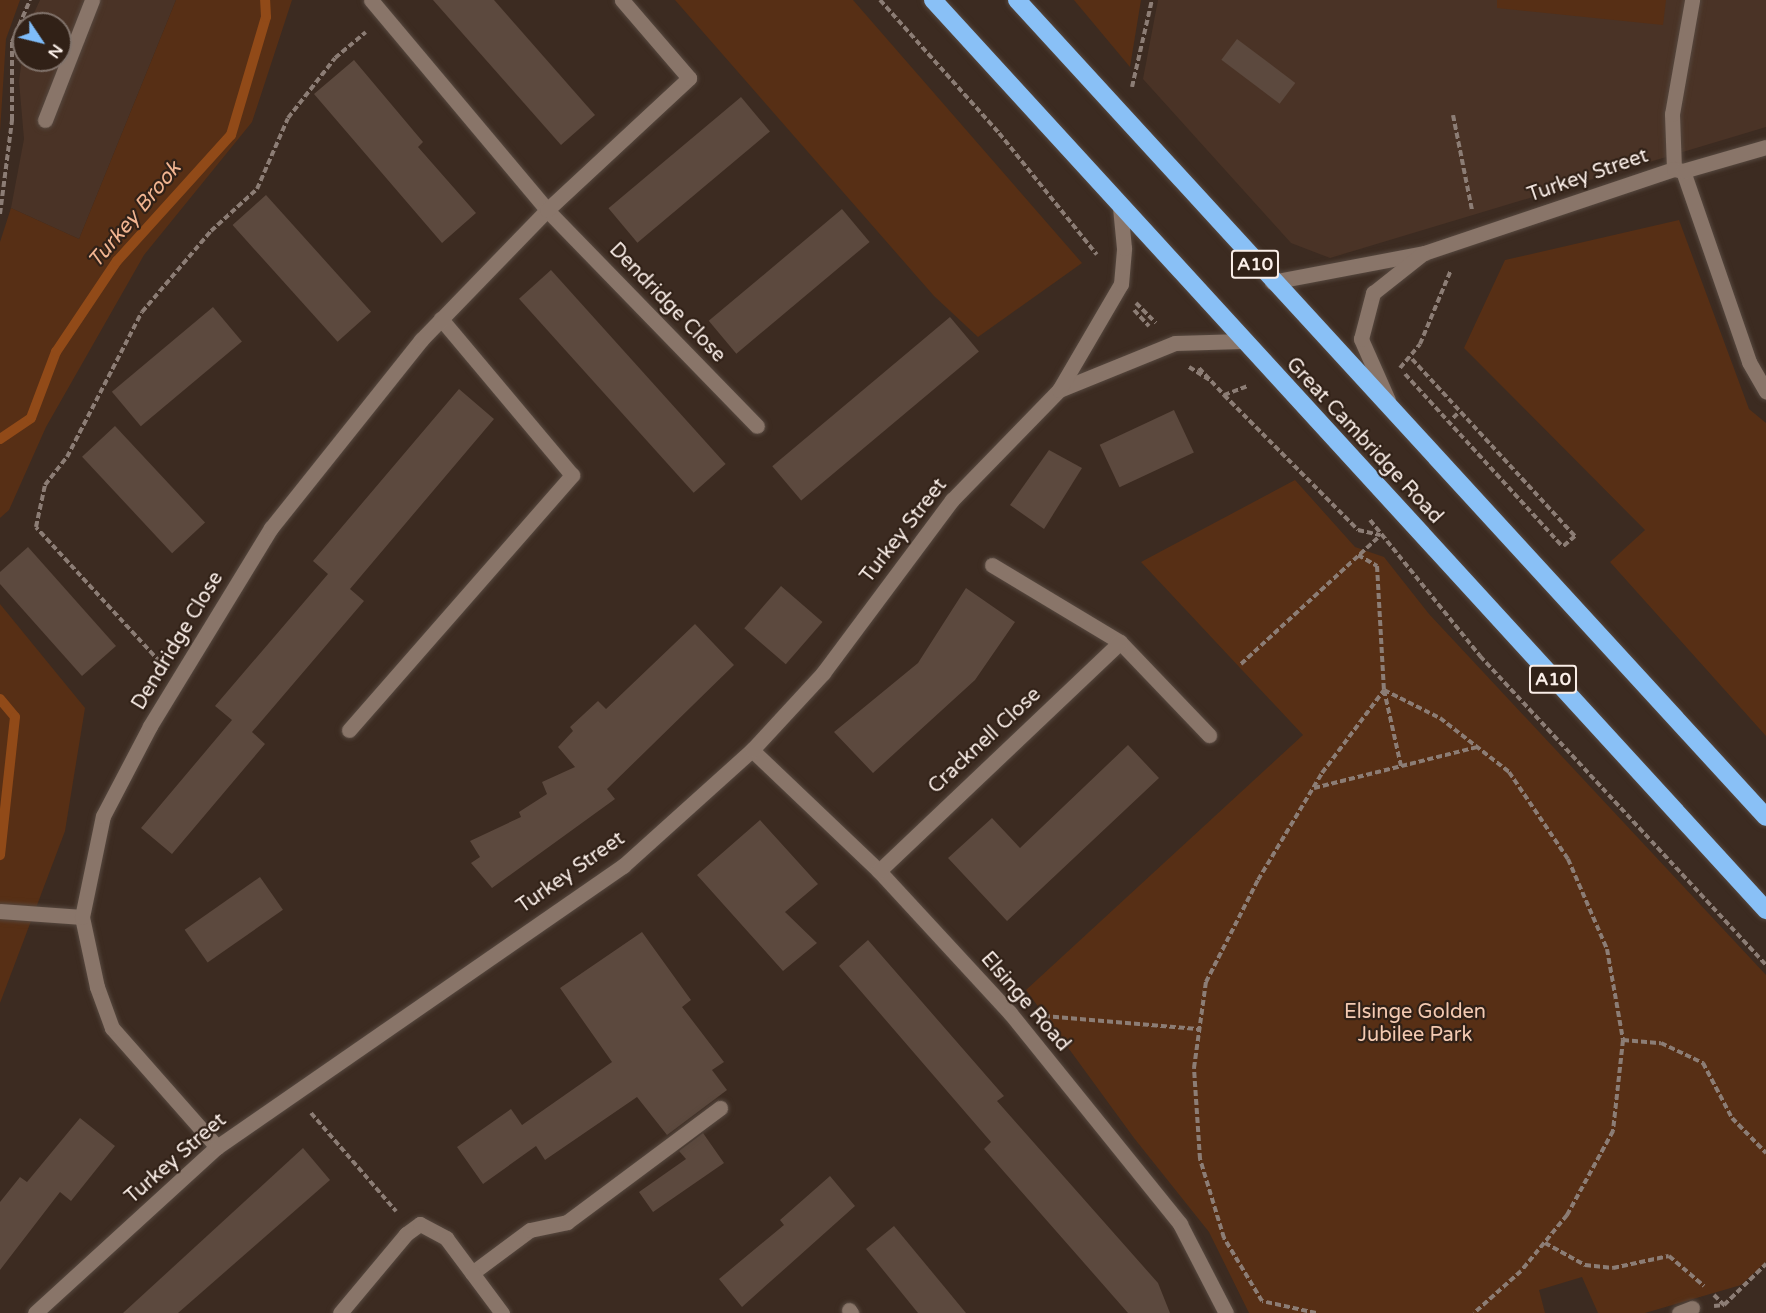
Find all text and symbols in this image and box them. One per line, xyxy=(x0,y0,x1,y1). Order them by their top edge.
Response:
north arrow xyxy=(12,12,72,72)
text: N xyxy=(43,40,67,62)
street label: Turkey Street xyxy=(1525,144,1651,208)
water label: Turkey Brook xyxy=(83,157,187,273)
street label: Dendridge Close xyxy=(604,238,730,368)
road number: A10 xyxy=(1230,249,1280,279)
street label: Great Cambridge Road xyxy=(1281,353,1447,529)
street label: Turkey Street xyxy=(856,474,952,588)
street label: Dendridge Close xyxy=(127,567,229,715)
road number: A10 xyxy=(1528,664,1578,694)
street label: Cracknell Close xyxy=(924,683,1046,799)
street label: Turkey Street xyxy=(513,827,629,919)
street label: Elsinge Road xyxy=(975,947,1075,1057)
park label: Elsinge Golden Jubilee Park xyxy=(1344,1001,1486,1048)
street label: Turkey Street xyxy=(121,1109,231,1209)

